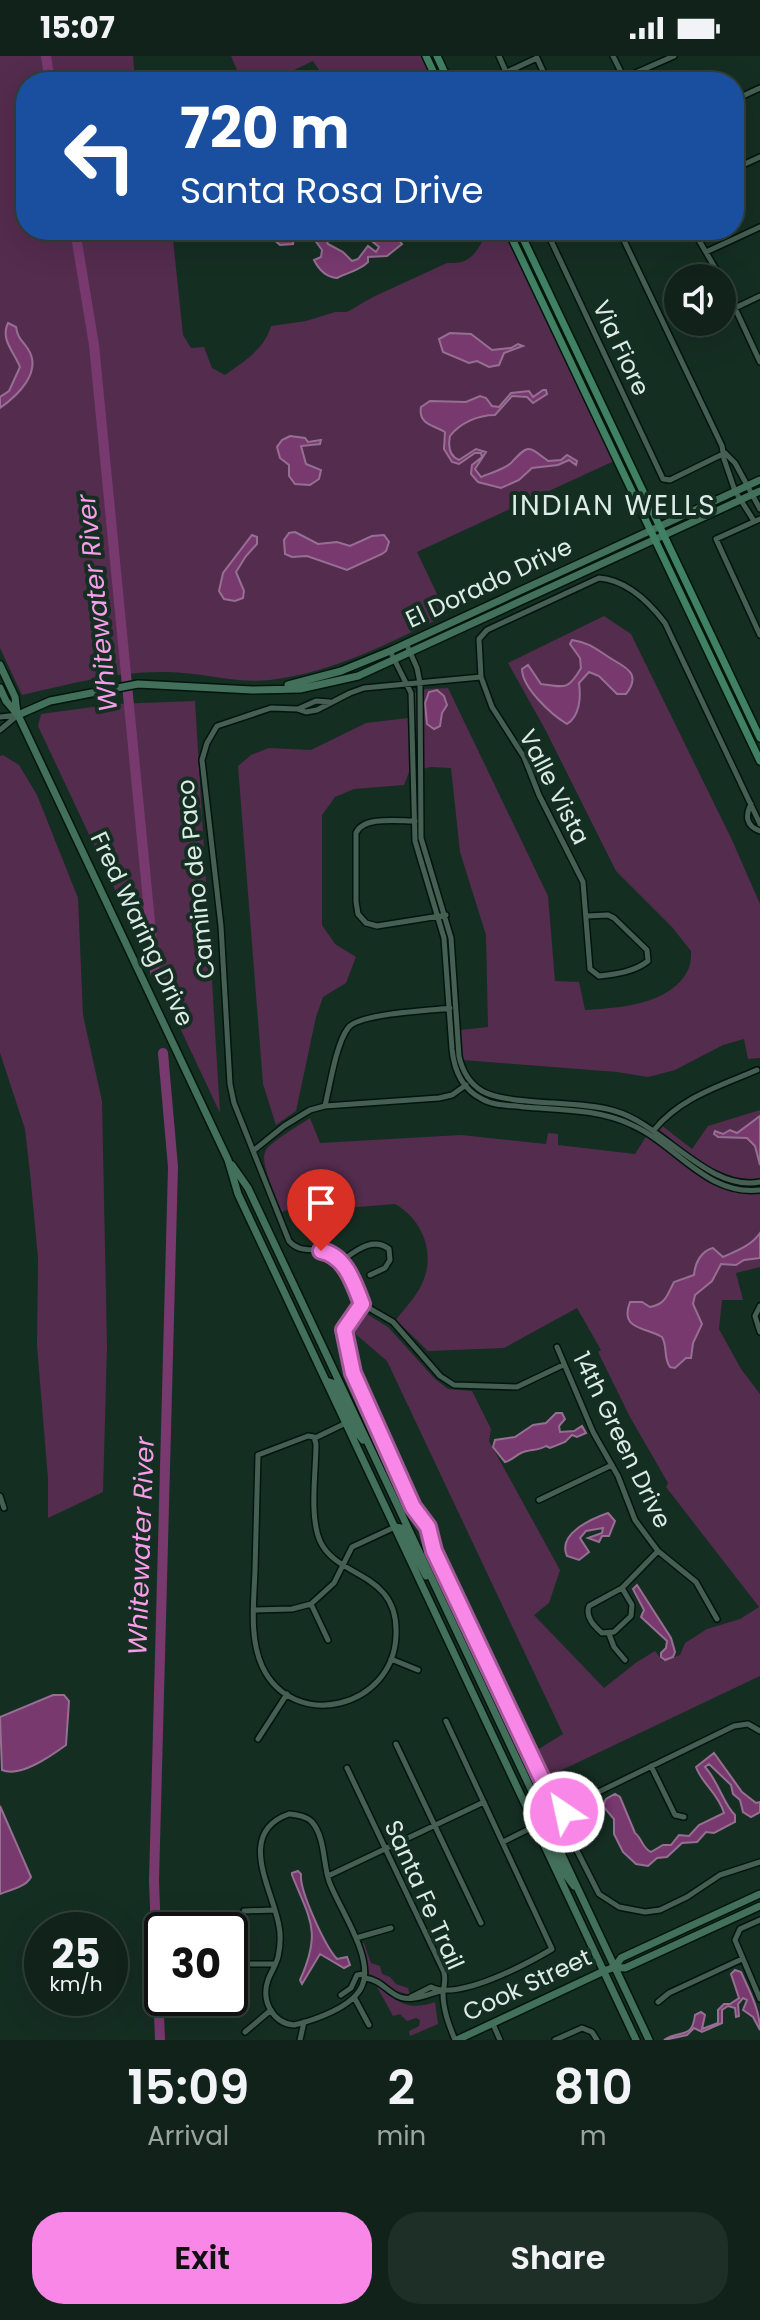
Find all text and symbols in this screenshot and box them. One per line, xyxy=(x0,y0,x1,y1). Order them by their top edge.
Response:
text: 15:07 xyxy=(40,6,115,49)
text: 720 m xyxy=(180,89,350,168)
icon: left xyxy=(48,104,152,208)
text: Santa Rosa Drive xyxy=(180,165,483,216)
map controls xyxy=(664,264,736,336)
button: sound xyxy=(664,264,736,336)
street label: Via Fiore xyxy=(585,295,658,401)
district label: INDIAN WELLS xyxy=(511,486,717,525)
water label: Whitewater River xyxy=(68,491,126,714)
street label: El Dorado Drive xyxy=(400,529,577,636)
street label: Valle Vista xyxy=(511,724,598,850)
street label: Camino de Paco xyxy=(169,778,222,980)
street label: Fred Waring Drive xyxy=(83,826,202,1031)
pin xyxy=(287,1169,355,1251)
icon: arrive xyxy=(299,1181,343,1225)
street label: 14th Green Drive xyxy=(565,1346,679,1534)
water label: Whitewater River xyxy=(119,1435,163,1656)
position arrow xyxy=(522,1770,606,1854)
street label: Santa Fe Trail xyxy=(377,1815,472,1975)
speed limit sign: 30 xyxy=(144,1912,248,2016)
text: 25 xyxy=(52,1926,100,1982)
street label: Cook Street xyxy=(457,1940,596,2029)
text: km/h xyxy=(49,1970,103,1998)
text: 15:09 xyxy=(127,2054,249,2121)
text: 2 xyxy=(388,2054,415,2121)
text: 810 xyxy=(554,2054,633,2121)
text: Arrival xyxy=(147,2118,229,2154)
text: min xyxy=(376,2118,426,2154)
text: m xyxy=(580,2118,607,2154)
button: Exit xyxy=(32,2212,372,2304)
button: Share xyxy=(388,2212,728,2304)

